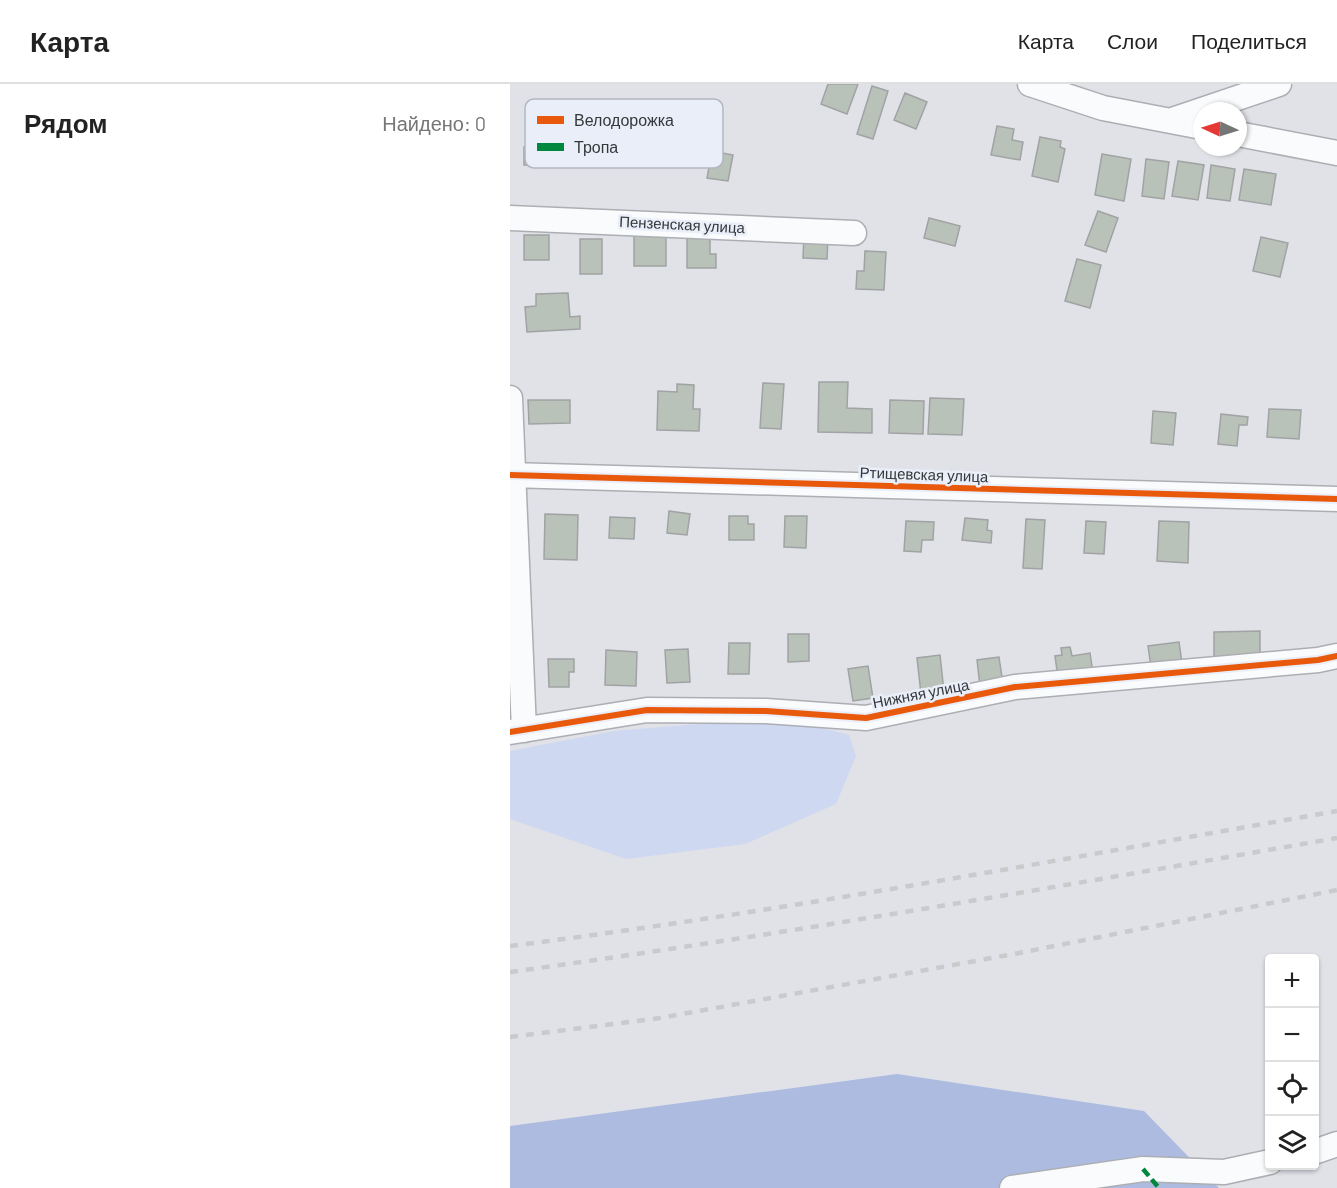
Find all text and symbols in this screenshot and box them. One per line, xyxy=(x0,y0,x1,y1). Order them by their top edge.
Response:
text: Карта xyxy=(30,24,109,58)
text: Карта xyxy=(1018,28,1074,53)
text: Слои xyxy=(1107,28,1158,53)
text: Поделиться xyxy=(1191,28,1307,53)
legend xyxy=(525,99,723,168)
north arrow xyxy=(1193,102,1247,156)
text: Рядом xyxy=(24,107,107,138)
text: Велодорожка xyxy=(574,110,674,129)
text: Найдено: 0 xyxy=(382,111,486,135)
text: Тропа xyxy=(574,137,618,156)
street label: Пензенская улица xyxy=(619,212,746,236)
street label: Ртищевская улица xyxy=(859,463,989,485)
street label: Нижняя улица xyxy=(871,675,971,711)
map controls xyxy=(1265,954,1319,1170)
button: + xyxy=(1265,954,1319,1008)
button: − xyxy=(1265,1008,1319,1062)
button: locate xyxy=(1265,1062,1319,1116)
button: layers xyxy=(1265,1116,1319,1170)

